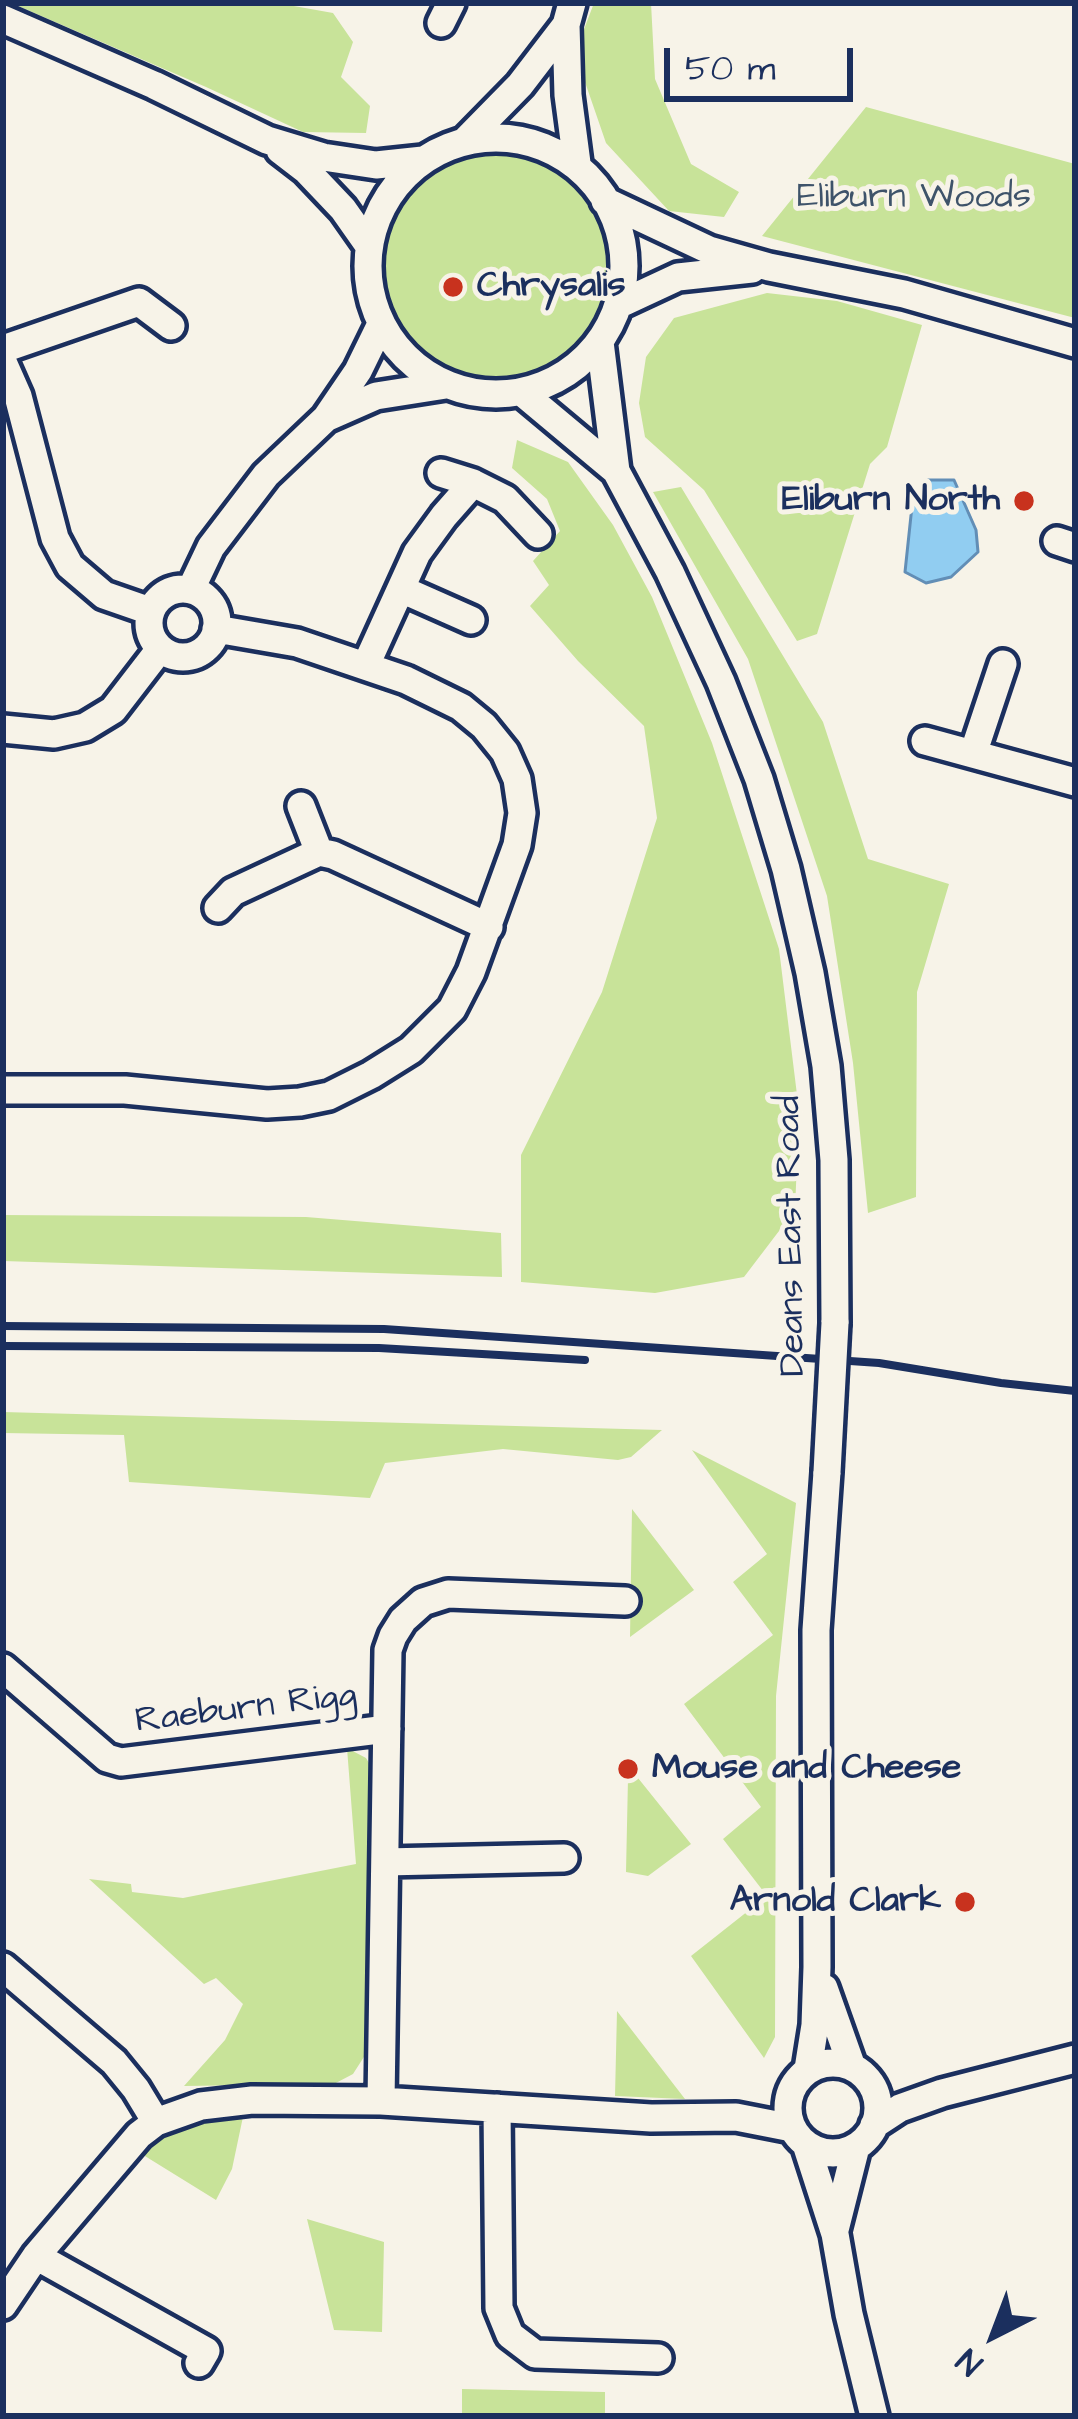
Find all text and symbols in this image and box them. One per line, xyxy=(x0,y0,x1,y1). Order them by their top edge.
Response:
scale bar xyxy=(670,24,859,98)
text: 50 m xyxy=(685,43,776,94)
park label: Eliburn Woods xyxy=(797,176,1031,220)
place label: Chrysalis xyxy=(477,265,626,309)
marker: Chrysalis xyxy=(440,274,466,300)
place label: Eliburn North xyxy=(782,479,1000,523)
marker: Eliburn North xyxy=(1011,488,1037,514)
street label: Deans East Road xyxy=(769,1095,817,1377)
street label: Raeburn Rigg xyxy=(133,1675,359,1745)
place label: Mouse and Cheese xyxy=(652,1747,961,1791)
marker: Mouse and Cheese xyxy=(615,1756,641,1782)
place label: Arnold Clark xyxy=(730,1880,941,1924)
marker: Arnold Clark xyxy=(952,1889,978,1915)
north arrow xyxy=(934,2275,1054,2395)
text: N xyxy=(947,2338,993,2386)

